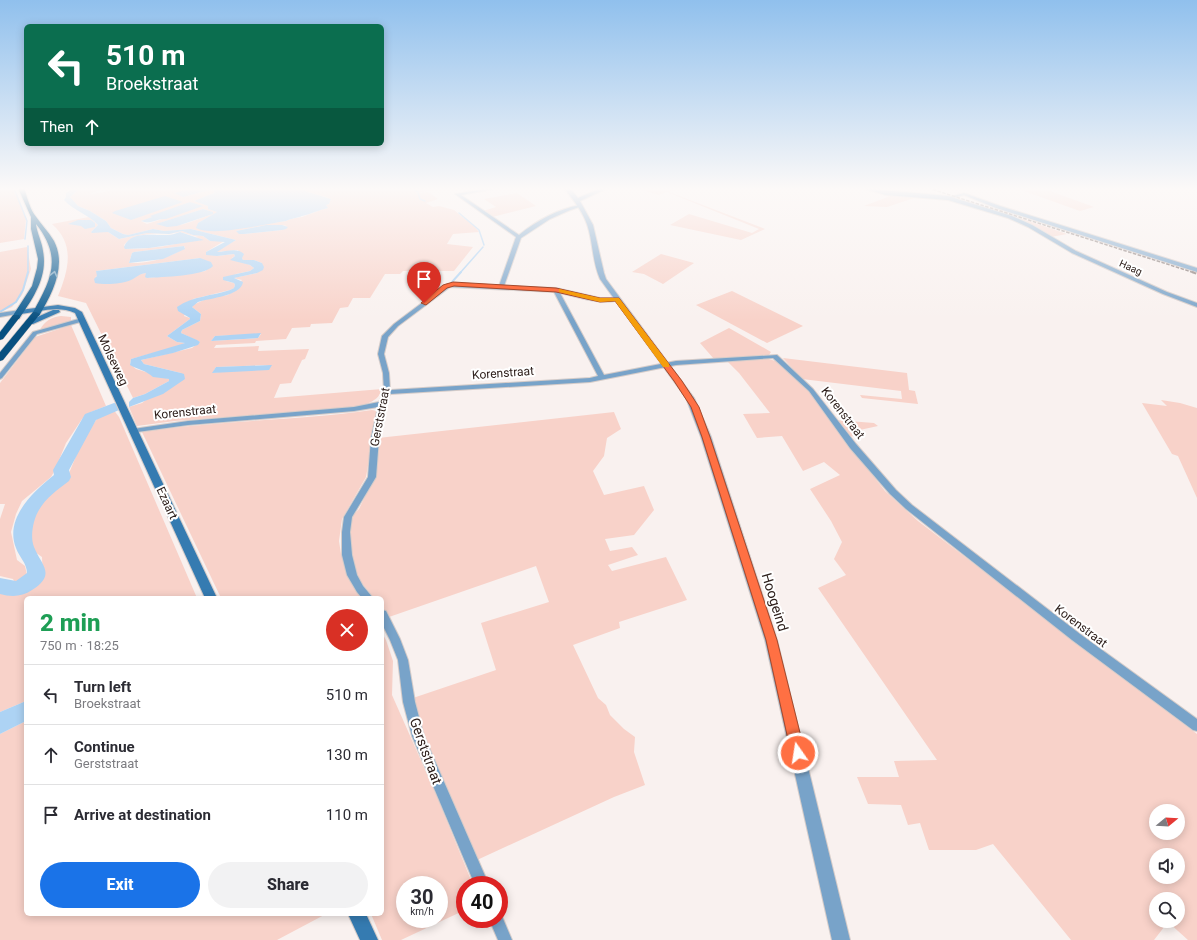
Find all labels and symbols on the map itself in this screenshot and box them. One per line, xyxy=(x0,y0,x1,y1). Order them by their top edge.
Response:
street label: Haag xyxy=(1118,258,1144,277)
pin xyxy=(407,262,441,303)
one-way arrow xyxy=(50,271,58,277)
street label: Molseweg xyxy=(95,332,131,388)
street label: Korenstraat xyxy=(472,364,535,382)
street label: Korenstraat xyxy=(818,384,868,442)
street label: Gerststraat xyxy=(367,386,393,448)
street label: Korenstraat xyxy=(153,402,217,422)
street label: Ezaart xyxy=(153,485,181,521)
street label: Hoogeind xyxy=(759,571,791,633)
street label: Korenstraat xyxy=(1052,602,1110,650)
street label: Gerststraat xyxy=(407,716,446,787)
position arrow xyxy=(777,732,819,774)
north arrow xyxy=(1149,804,1185,840)
speed limit sign: 40 xyxy=(456,876,508,928)

